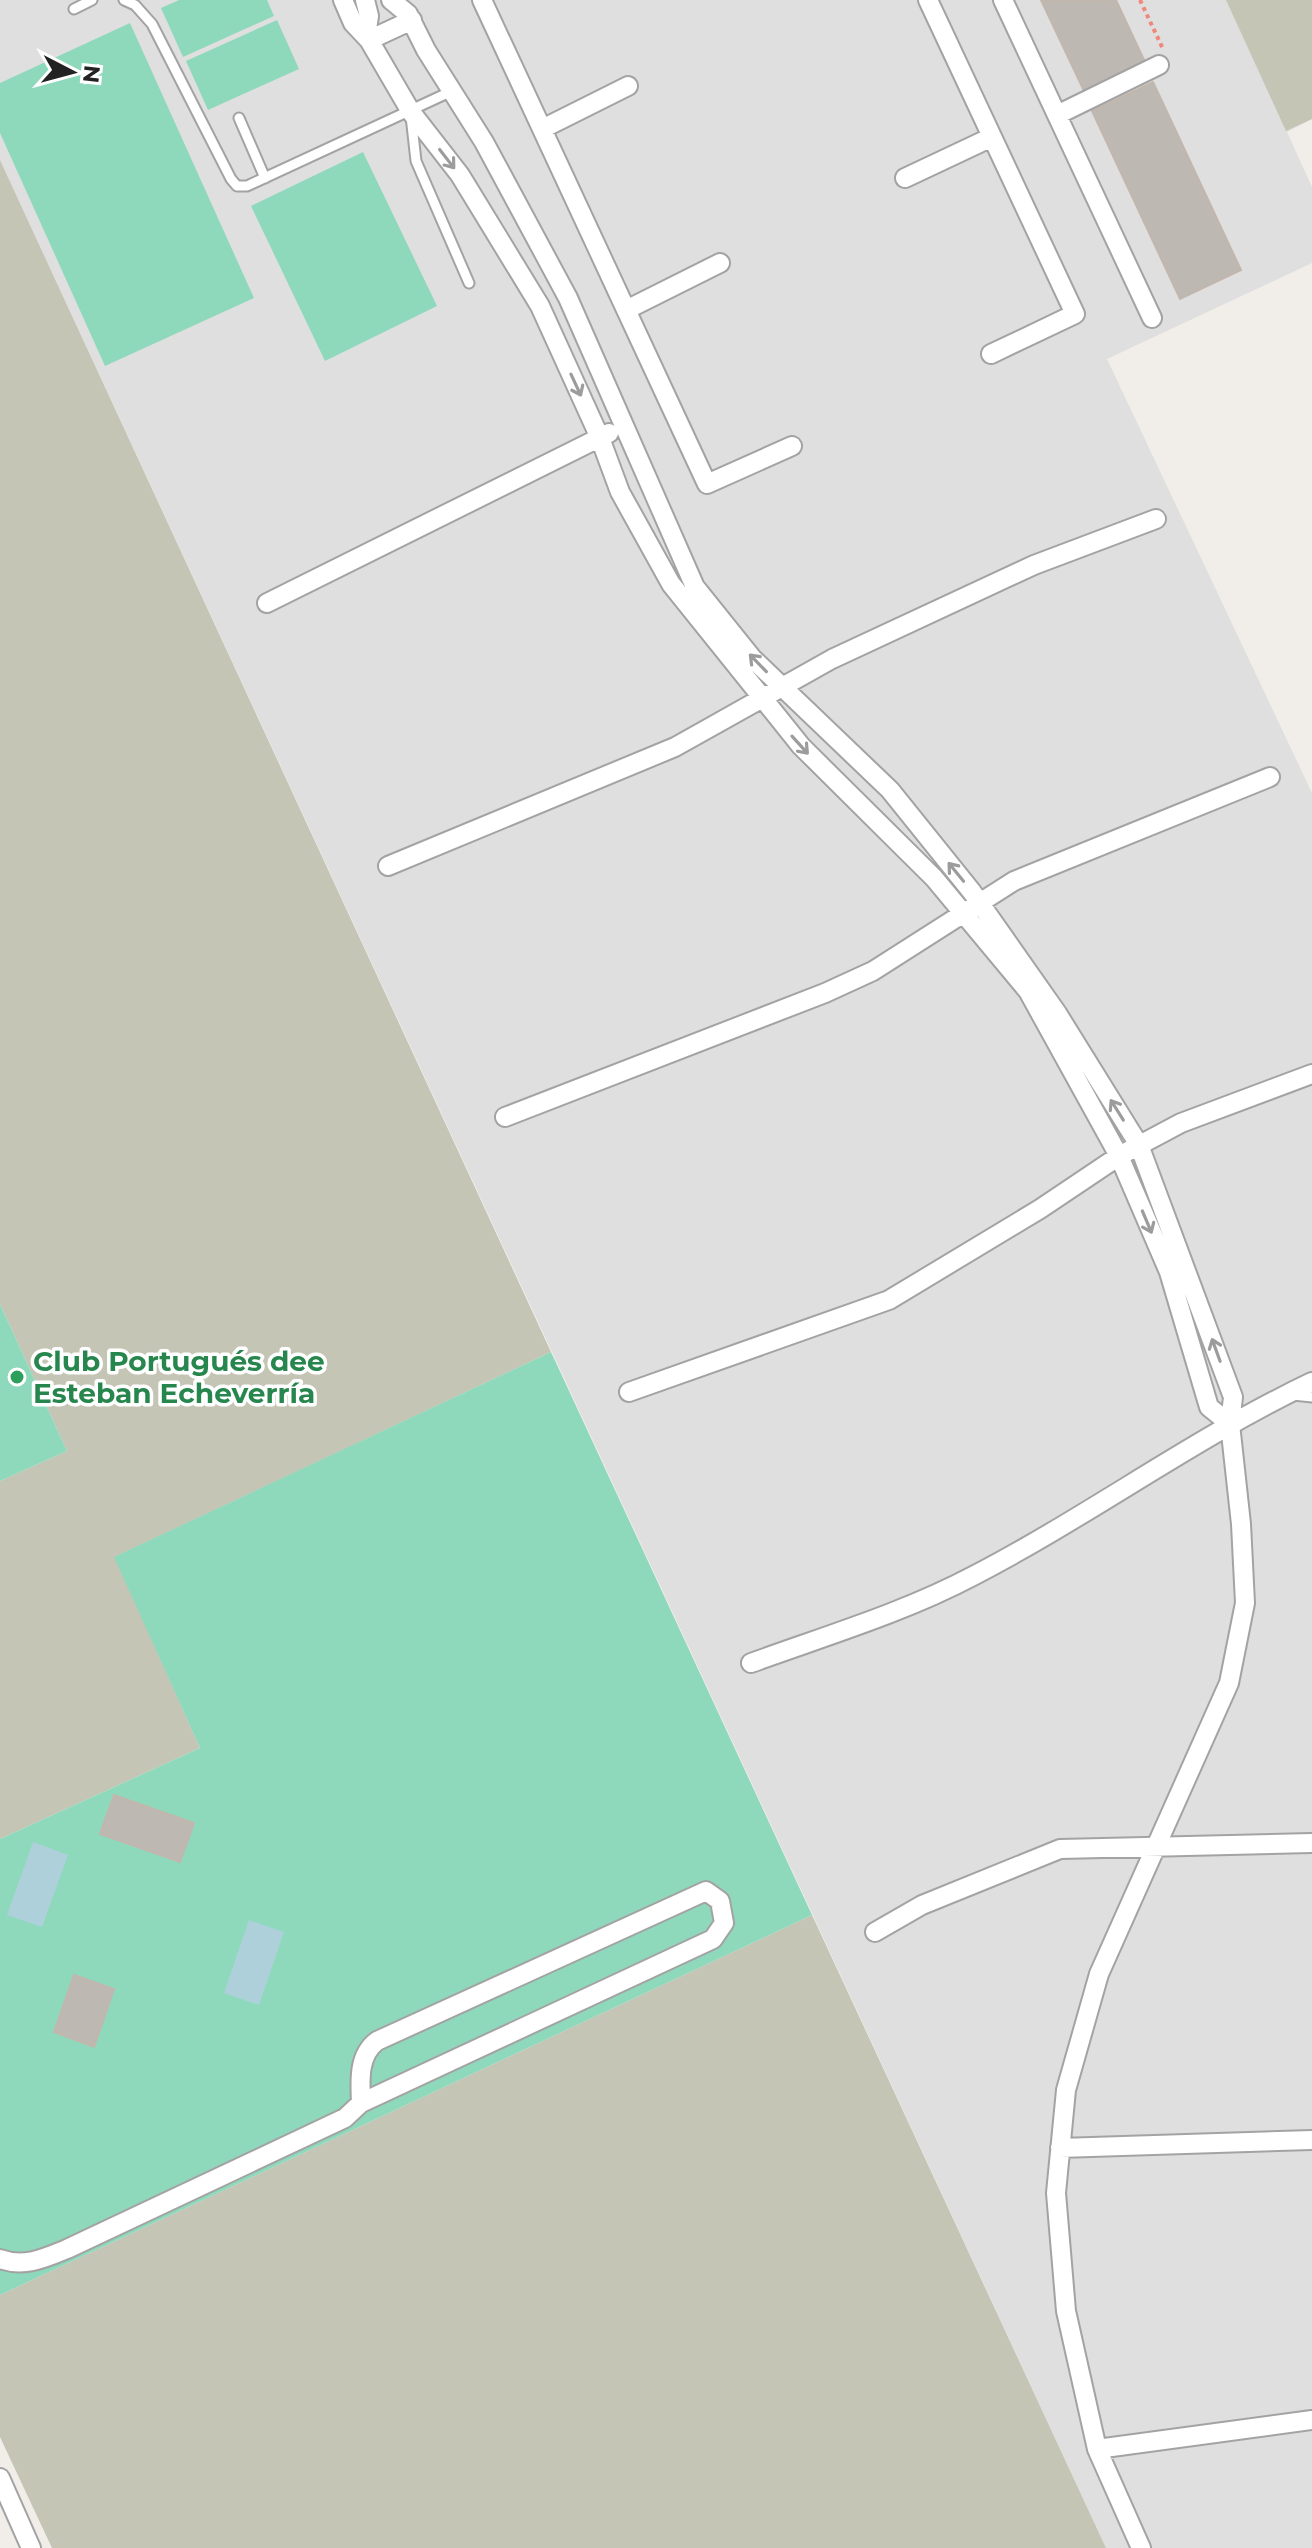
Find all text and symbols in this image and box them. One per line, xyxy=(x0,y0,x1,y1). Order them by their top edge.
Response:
north arrow xyxy=(32,32,112,112)
text: N xyxy=(77,64,106,84)
one-way arrow xyxy=(439,148,456,169)
one-way arrow xyxy=(569,372,584,396)
one-way arrow xyxy=(749,654,768,673)
one-way arrow xyxy=(791,734,809,754)
one-way arrow xyxy=(947,862,964,883)
one-way arrow xyxy=(1109,1099,1125,1122)
one-way arrow xyxy=(1141,1209,1156,1234)
one-way arrow xyxy=(1208,1338,1222,1363)
place label: Club Portugués dee Esteban Echeverría xyxy=(33,1344,325,1410)
marker: Club Portugués dee Esteban Echeverría xyxy=(8,1368,26,1386)

